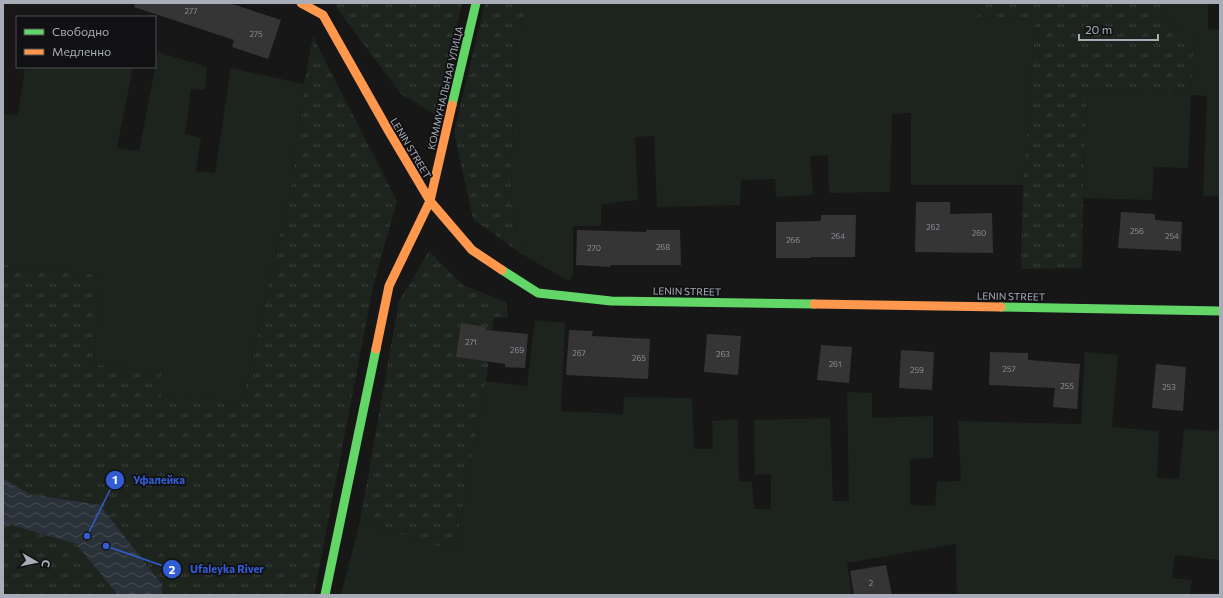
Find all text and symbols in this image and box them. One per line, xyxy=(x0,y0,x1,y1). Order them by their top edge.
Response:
house number: 277 xyxy=(185,6,197,16)
legend xyxy=(16,16,156,68)
scale bar xyxy=(1079,16,1158,42)
text: 20 m xyxy=(1085,22,1112,36)
text: Свободно xyxy=(52,24,109,38)
street label: КОММУНАЛЬНАЯ УЛИЦА xyxy=(425,25,465,151)
house number: 275 xyxy=(249,29,263,39)
text: Медленно xyxy=(52,44,111,58)
street label: LENIN STREET xyxy=(388,116,434,181)
house number: 262 xyxy=(926,222,940,232)
house number: 256 xyxy=(1130,226,1144,236)
house number: 260 xyxy=(972,228,986,238)
house number: 264 xyxy=(831,231,845,241)
house number: 254 xyxy=(1165,231,1179,241)
house number: 266 xyxy=(786,235,800,245)
house number: 268 xyxy=(656,242,670,252)
house number: 270 xyxy=(587,243,601,253)
street label: LENIN STREET xyxy=(653,284,722,298)
street label: LENIN STREET xyxy=(977,289,1046,303)
house number: 271 xyxy=(465,337,477,347)
house number: 269 xyxy=(510,345,524,355)
house number: 267 xyxy=(572,348,586,358)
house number: 263 xyxy=(716,349,730,359)
house number: 265 xyxy=(632,353,646,363)
house number: 261 xyxy=(829,359,841,369)
house number: 257 xyxy=(1002,364,1016,374)
house number: 259 xyxy=(910,365,924,375)
house number: 255 xyxy=(1060,381,1074,391)
house number: 253 xyxy=(1162,382,1176,392)
callout: Уфалейка xyxy=(105,469,193,492)
text: 1 xyxy=(112,472,118,486)
text: Уфалейка xyxy=(133,473,185,486)
north arrow xyxy=(16,542,56,582)
callout: Ufaleyka River xyxy=(162,558,272,581)
text: С xyxy=(39,559,53,569)
text: 2 xyxy=(169,562,176,576)
text: Ufaleyka River xyxy=(190,562,264,575)
house number: 2 xyxy=(869,578,874,588)

